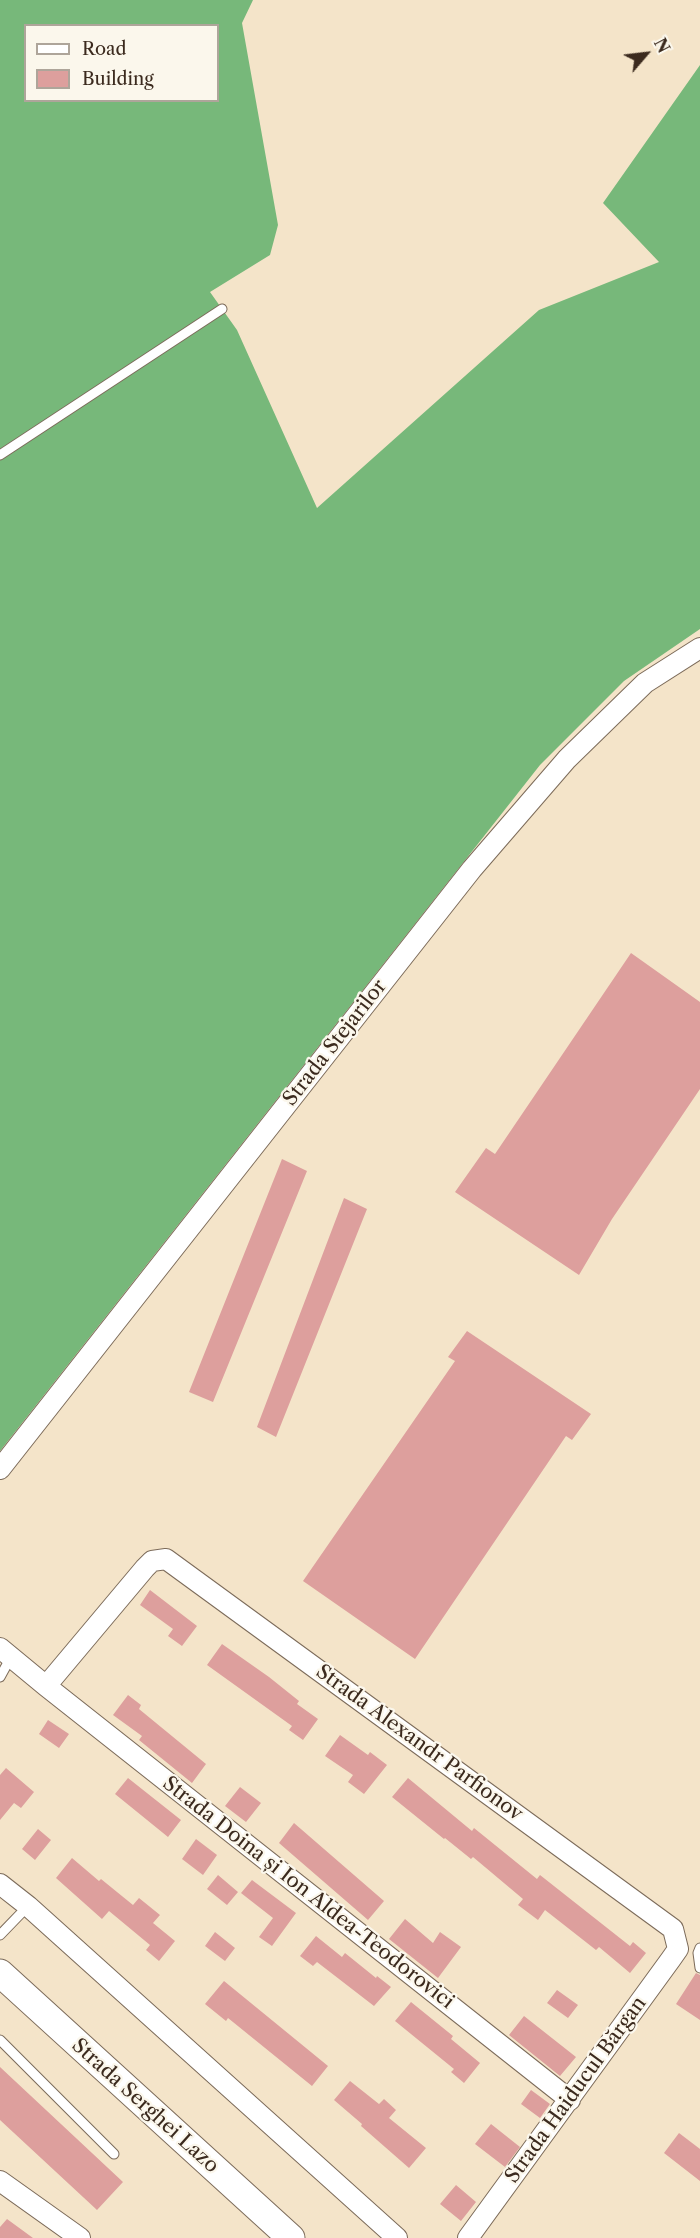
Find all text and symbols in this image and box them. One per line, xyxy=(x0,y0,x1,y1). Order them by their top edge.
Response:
legend xyxy=(24,24,219,102)
north arrow xyxy=(616,24,676,84)
text: N xyxy=(650,35,674,56)
text: Road xyxy=(82,38,127,60)
text: Building xyxy=(82,68,154,90)
street label: Strada Stejarilor xyxy=(278,975,392,1111)
street label: Strada Alexandr Parfionov xyxy=(311,1660,527,1826)
street label: Strada Doina și Ion Aldea-Teodorovici xyxy=(158,1772,458,2014)
street label: Strada Haiducul Bărgan xyxy=(500,1992,652,2188)
street label: Strada Serghei Lazo xyxy=(67,2034,223,2178)

